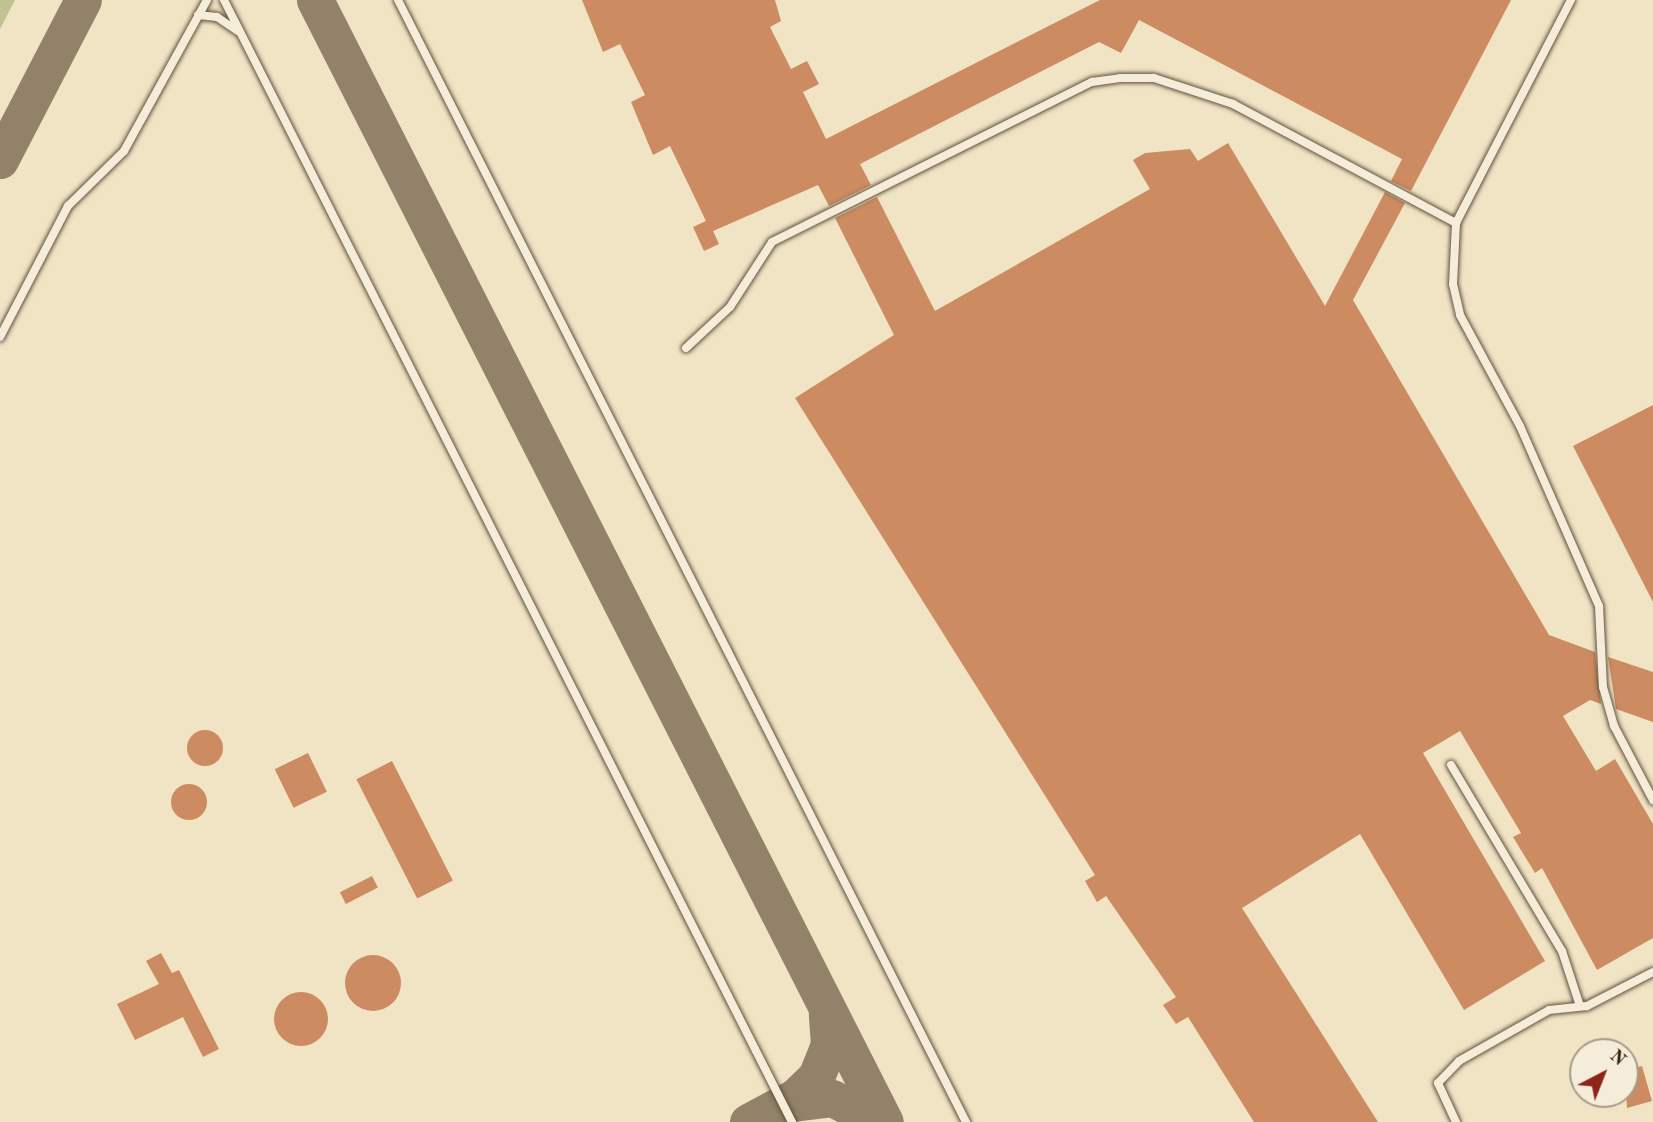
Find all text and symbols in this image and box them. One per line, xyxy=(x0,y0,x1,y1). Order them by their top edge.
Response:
north arrow xyxy=(1569,1038,1639,1108)
text: N xyxy=(1605,1047,1629,1070)

